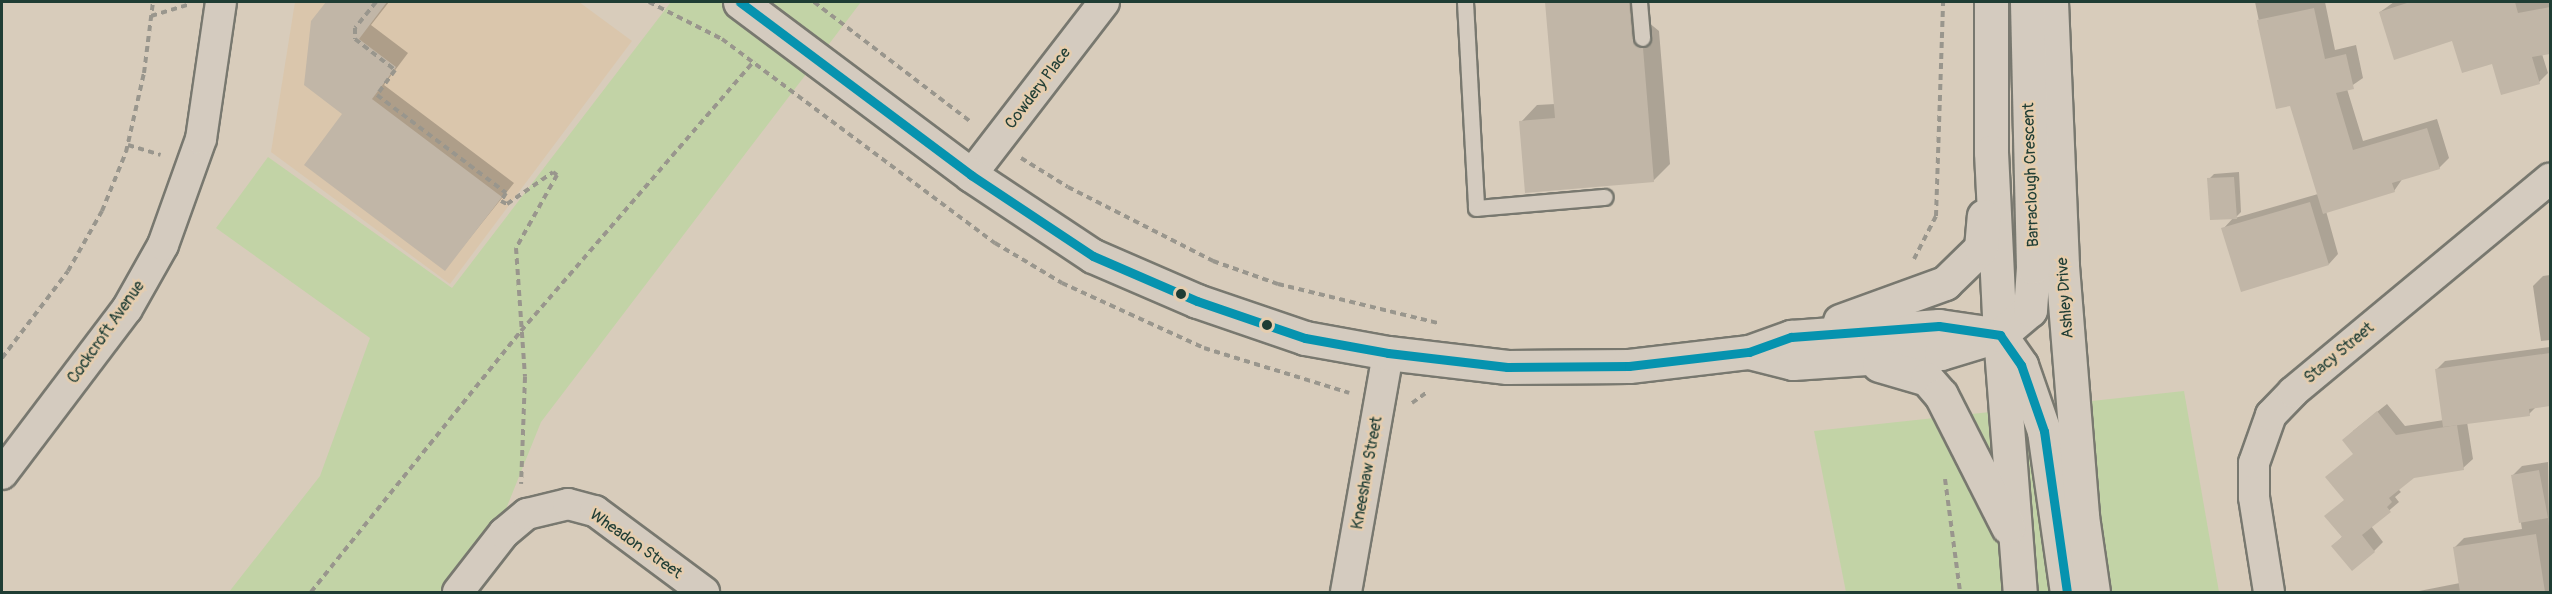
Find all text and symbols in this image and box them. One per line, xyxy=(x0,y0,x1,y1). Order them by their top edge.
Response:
street label: Cowdery Place xyxy=(1001,43,1075,133)
street label: Barraclough Crescent xyxy=(2019,102,2043,248)
street label: Ashley Drive xyxy=(2053,257,2077,339)
street label: Cockcroft Avenue xyxy=(63,277,149,387)
unlabelled marker xyxy=(1175,288,1187,300)
street label: Stacy Street xyxy=(2300,318,2378,388)
unlabelled marker xyxy=(1261,319,1273,331)
street label: Kneeshaw Street xyxy=(1348,415,1386,531)
street label: Wheadon Street xyxy=(586,505,686,583)

